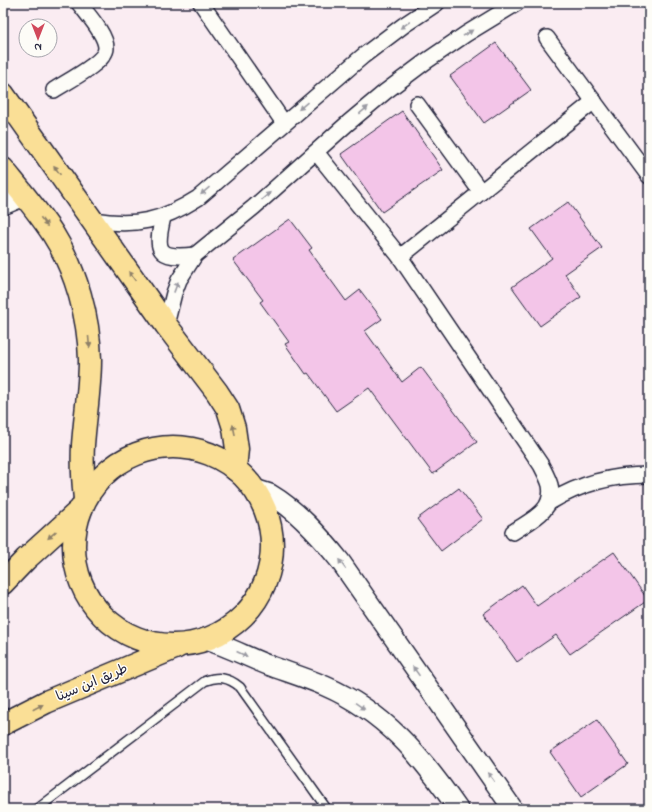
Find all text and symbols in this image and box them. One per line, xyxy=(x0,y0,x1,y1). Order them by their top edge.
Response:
north arrow xyxy=(18,18,58,58)
one-way arrow xyxy=(399,21,410,29)
one-way arrow xyxy=(462,29,474,36)
text: N xyxy=(34,39,42,55)
one-way arrow xyxy=(298,102,309,111)
one-way arrow xyxy=(359,105,369,114)
one-way arrow xyxy=(53,164,61,175)
one-way arrow xyxy=(200,187,210,196)
one-way arrow xyxy=(261,191,272,200)
one-way arrow xyxy=(39,217,47,227)
one-way arrow xyxy=(128,271,136,281)
one-way arrow xyxy=(174,281,180,293)
one-way arrow xyxy=(85,336,92,348)
one-way arrow xyxy=(231,424,237,436)
one-way arrow xyxy=(47,531,57,540)
one-way arrow xyxy=(338,559,346,569)
one-way arrow xyxy=(236,651,247,657)
street label: طريق ابن سينا xyxy=(53,658,131,708)
one-way arrow xyxy=(412,665,420,676)
one-way arrow xyxy=(355,702,366,710)
one-way arrow xyxy=(32,703,43,710)
one-way arrow xyxy=(487,772,495,782)

